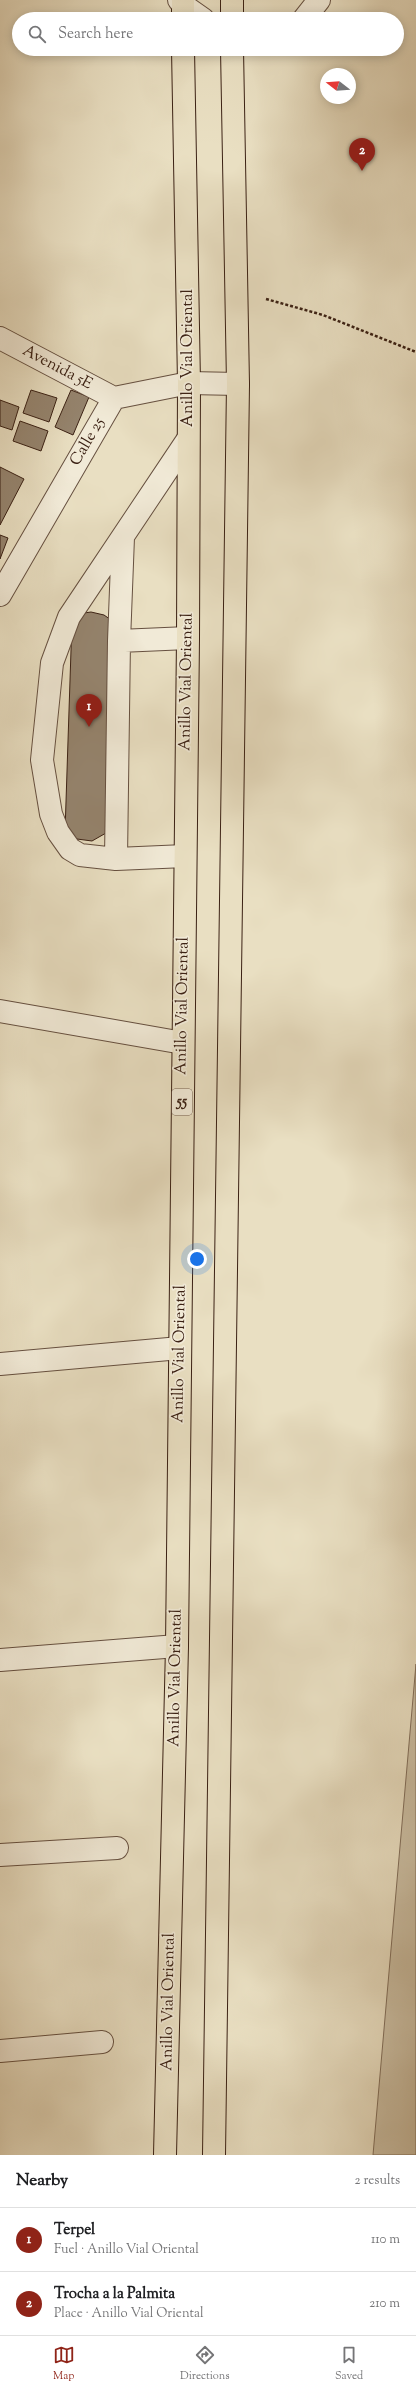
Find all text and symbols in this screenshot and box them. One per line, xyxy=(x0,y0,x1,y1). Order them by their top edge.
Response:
search box xyxy=(12,12,404,56)
icon: search xyxy=(26,23,48,45)
text: Search here xyxy=(58,24,133,45)
north arrow xyxy=(320,68,356,104)
pin: 2 xyxy=(349,138,375,171)
street label: Anillo Vial Oriental xyxy=(177,289,200,427)
street label: Avenida 5E xyxy=(18,340,96,396)
street label: Calle 25 xyxy=(65,413,111,471)
street label: Anillo Vial Oriental xyxy=(174,612,200,751)
pin: 1 xyxy=(76,694,102,727)
street label: Anillo Vial Oriental xyxy=(170,936,196,1075)
road number: 55 xyxy=(172,1089,192,1115)
your location xyxy=(187,1249,207,1269)
street label: Anillo Vial Oriental xyxy=(167,1284,193,1423)
street label: Anillo Vial Oriental xyxy=(163,1608,189,1747)
street label: Anillo Vial Oriental xyxy=(156,1932,182,2071)
text: Nearby xyxy=(16,2169,68,2193)
text: 2 results xyxy=(355,2172,400,2190)
text: Terpel xyxy=(54,2220,95,2241)
text: 1 xyxy=(27,2231,31,2249)
text: 110 m xyxy=(371,2231,400,2249)
text: Fuel · Anillo Vial Oriental xyxy=(54,2241,199,2259)
text: Trocha a la Palmita xyxy=(54,2284,175,2305)
text: 2 xyxy=(26,2295,32,2313)
text: 210 m xyxy=(369,2295,400,2313)
text: Place · Anillo Vial Oriental xyxy=(54,2305,204,2323)
tab: Map xyxy=(53,2344,75,2384)
tab: Directions xyxy=(180,2344,230,2384)
tab: Saved xyxy=(335,2344,363,2384)

